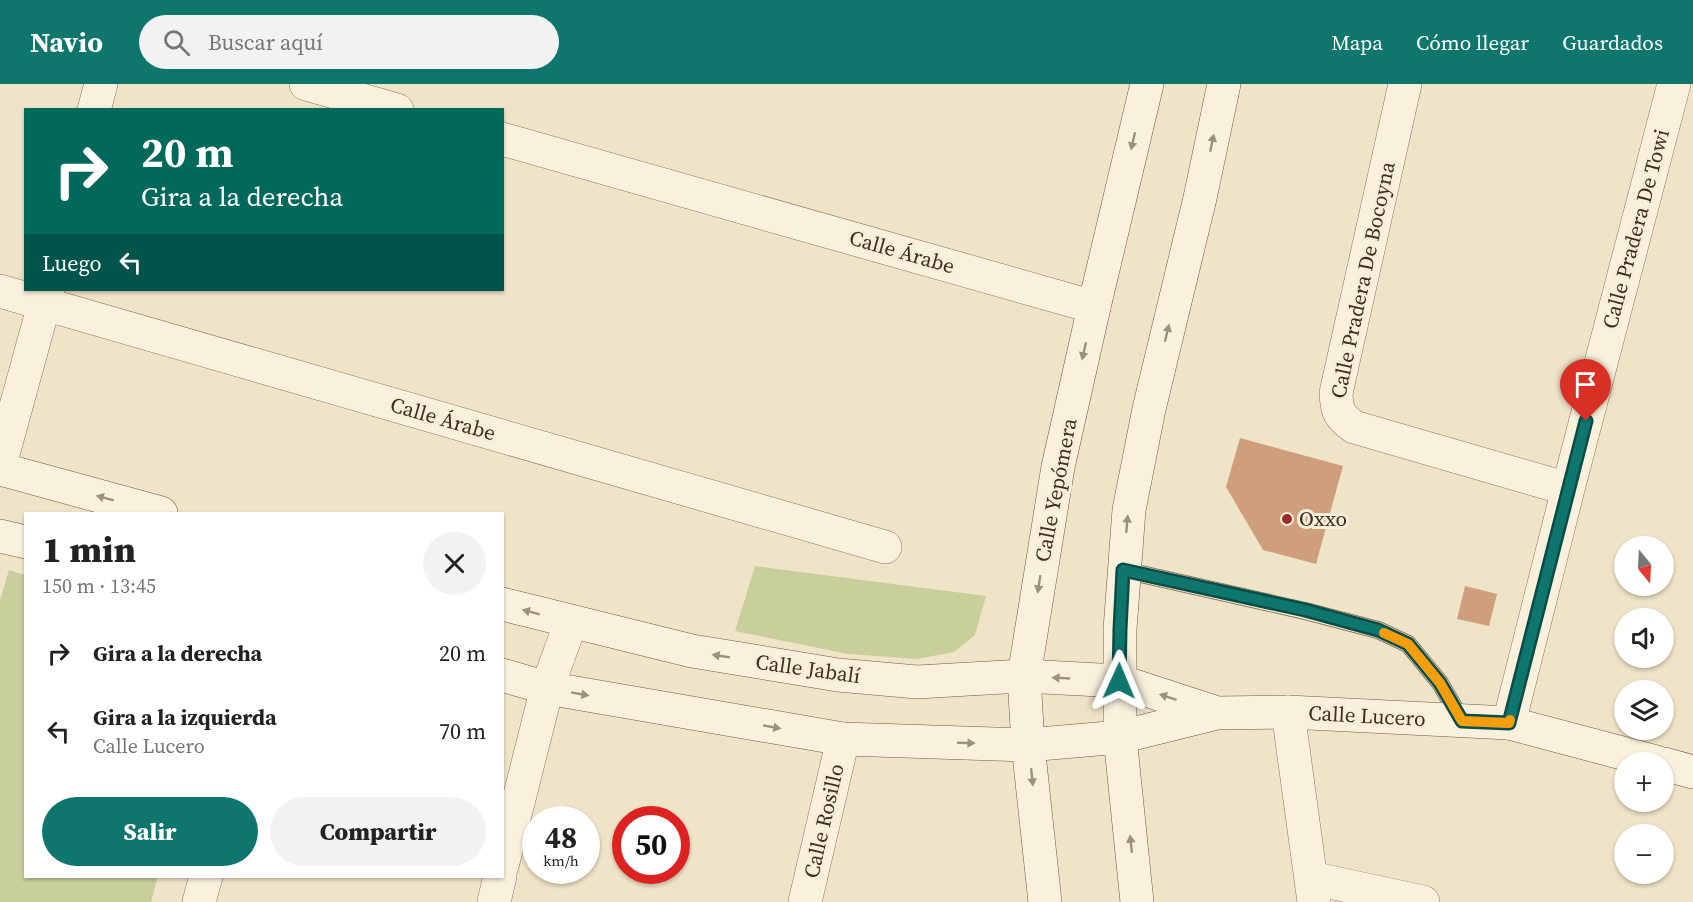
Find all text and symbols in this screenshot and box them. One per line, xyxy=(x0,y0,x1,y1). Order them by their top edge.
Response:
search box xyxy=(139,15,559,69)
text: Navio xyxy=(30,23,103,61)
icon: search xyxy=(160,26,193,59)
text: Buscar aquí xyxy=(208,27,323,57)
text: Mapa xyxy=(1331,28,1383,57)
text: Cómo llegar xyxy=(1416,28,1529,57)
text: Guardados xyxy=(1562,28,1663,57)
text: 20 m xyxy=(141,123,234,181)
street label: Calle Pradera De Towi xyxy=(1595,126,1676,332)
icon: right xyxy=(42,132,120,210)
one-way arrow xyxy=(1128,132,1138,150)
one-way arrow xyxy=(1208,133,1217,152)
street label: Calle Pradera De Bocoyna xyxy=(1323,159,1402,401)
text: Gira a la derecha xyxy=(141,178,343,215)
street label: Calle Árabe xyxy=(846,223,958,280)
icon: left xyxy=(114,246,147,279)
text: Luego xyxy=(42,248,102,278)
one-way arrow xyxy=(1163,324,1173,342)
one-way arrow xyxy=(1079,342,1088,361)
pin xyxy=(1560,359,1611,421)
icon: arrive xyxy=(1569,368,1602,401)
street label: Calle Árabe xyxy=(387,390,499,447)
street label: Calle Yepómera xyxy=(1027,415,1084,564)
one-way arrow xyxy=(95,492,114,502)
place label: Oxxo xyxy=(1299,504,1347,533)
marker: Oxxo xyxy=(1280,512,1294,526)
one-way arrow xyxy=(1122,514,1132,533)
text: 1 min xyxy=(42,525,136,574)
button: close xyxy=(423,532,486,595)
north arrow xyxy=(1614,536,1674,596)
map controls xyxy=(1614,536,1674,884)
text: 150 m · 13:45 xyxy=(42,572,156,600)
one-way arrow xyxy=(1034,574,1043,593)
one-way arrow xyxy=(522,606,540,616)
button: sound xyxy=(1614,608,1674,668)
icon: right xyxy=(42,637,75,670)
text: Gira a la derecha xyxy=(93,638,262,668)
text: 20 m xyxy=(439,638,486,668)
street label: Calle Jabalí xyxy=(754,647,862,690)
position arrow xyxy=(1087,649,1151,713)
one-way arrow xyxy=(711,651,730,660)
one-way arrow xyxy=(1051,673,1070,682)
button: layers xyxy=(1614,680,1674,740)
one-way arrow xyxy=(570,689,589,698)
one-way arrow xyxy=(1159,692,1177,701)
street label: Calle Lucero xyxy=(1308,698,1426,733)
text: Gira a la izquierda xyxy=(93,702,277,732)
icon: left xyxy=(42,715,75,748)
text: 70 m xyxy=(439,716,486,746)
one-way arrow xyxy=(762,723,781,732)
text: Calle Lucero xyxy=(93,732,205,760)
one-way arrow xyxy=(956,738,975,748)
button: + xyxy=(1614,752,1674,812)
street label: Calle Rosillo xyxy=(796,761,851,881)
one-way arrow xyxy=(1027,768,1037,787)
button: Salir xyxy=(42,797,258,866)
button: Compartir xyxy=(270,797,486,866)
speed limit sign: 50 xyxy=(612,806,690,884)
text: 48 xyxy=(545,817,577,858)
button: − xyxy=(1614,824,1674,884)
one-way arrow xyxy=(1126,834,1136,853)
text: km/h xyxy=(543,850,579,871)

